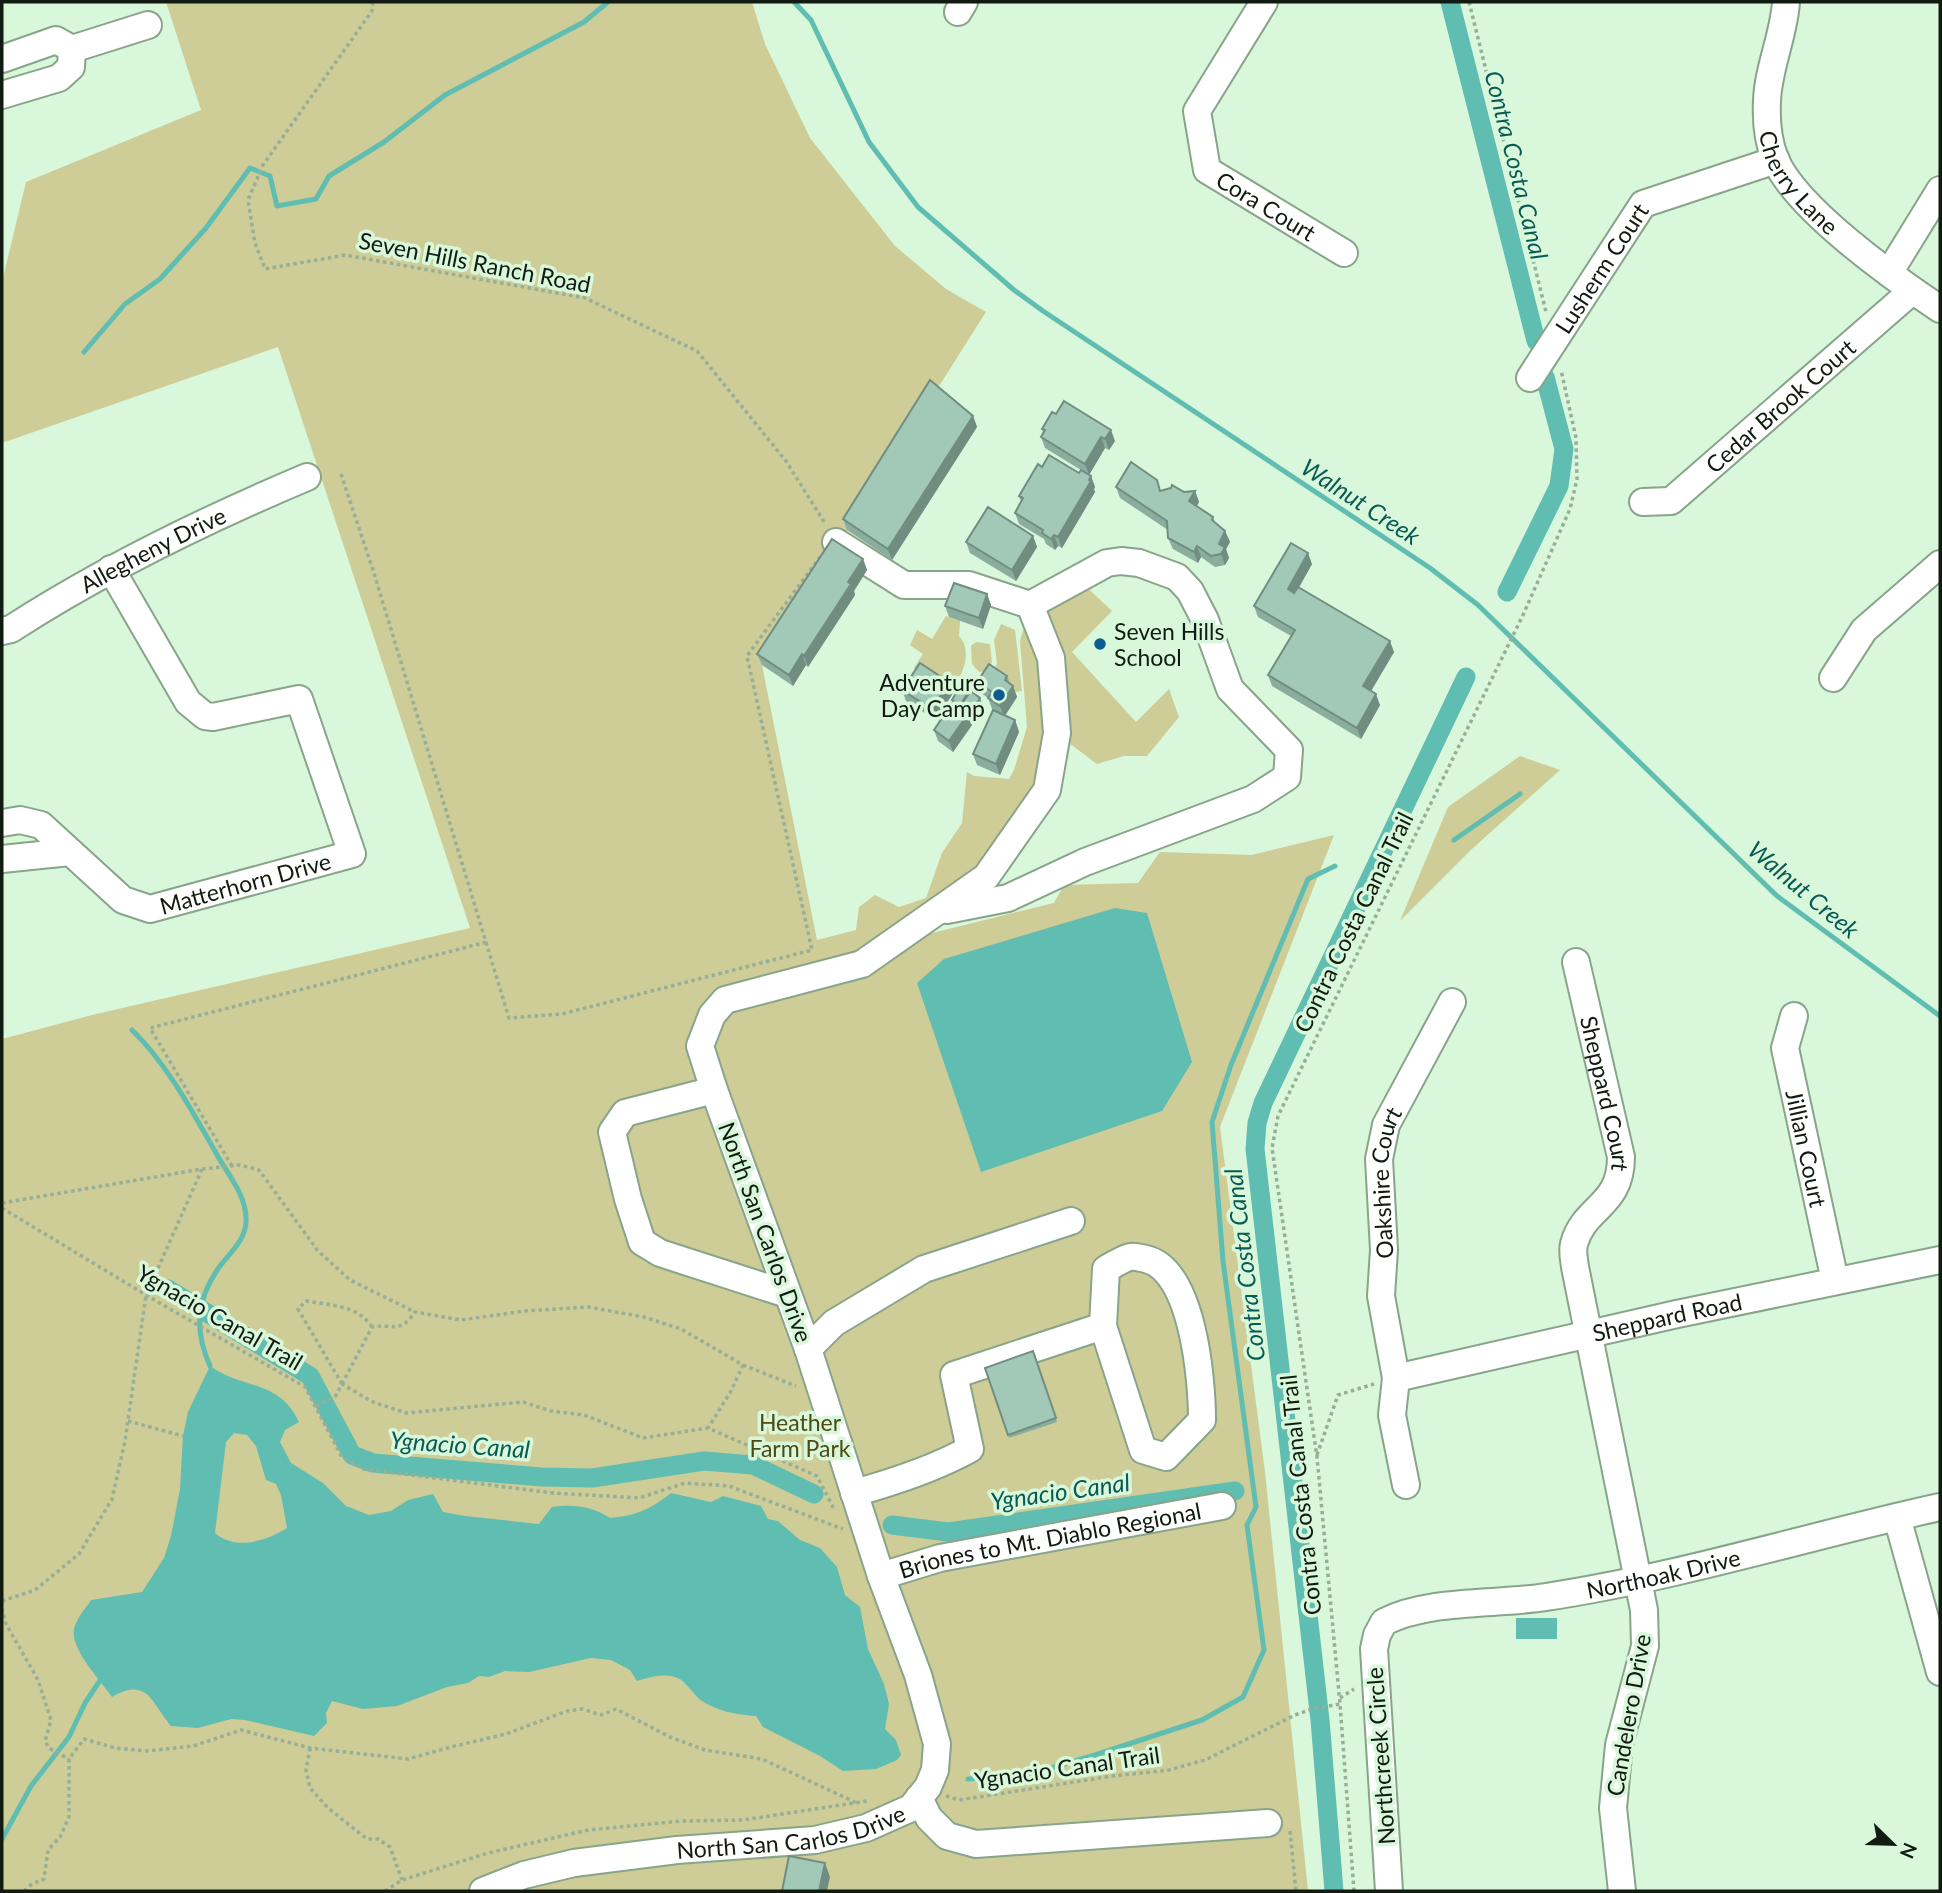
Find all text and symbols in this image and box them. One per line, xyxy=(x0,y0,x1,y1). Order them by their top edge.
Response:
water label: Contra Costa Canal xyxy=(1479,67,1555,263)
street label: Cherry Lane xyxy=(1754,128,1844,240)
street label: Cora Court xyxy=(1211,165,1322,247)
street label: Lusherm Court xyxy=(1549,197,1654,339)
street label: Seven Hills Ranch Road xyxy=(357,226,593,298)
street label: Cedar Brook Court xyxy=(1700,333,1861,478)
water label: Walnut Creek xyxy=(1296,452,1426,550)
street label: Allegheny Drive xyxy=(75,501,230,598)
place label: Seven Hills School xyxy=(1114,617,1224,671)
marker: Seven Hills School xyxy=(1092,636,1108,652)
place label: Adventure Day Camp xyxy=(879,668,985,722)
marker: Adventure Day Camp xyxy=(991,687,1007,703)
street label: Contra Costa Canal Trail xyxy=(1287,807,1419,1037)
water label: Walnut Creek xyxy=(1743,834,1866,944)
street label: Matterhorn Drive xyxy=(156,846,334,920)
street label: Sheppard Court xyxy=(1575,1013,1635,1174)
street label: Jillian Court xyxy=(1780,1087,1833,1210)
street label: Oakshire Court xyxy=(1364,1101,1408,1259)
street label: North San Carlos Drive xyxy=(713,1118,819,1346)
water label: Contra Costa Canal xyxy=(1218,1166,1270,1363)
street label: Ygnacio Canal Trail xyxy=(132,1258,308,1376)
street label: Sheppard Road xyxy=(1590,1287,1744,1347)
street label: Contra Costa Canal Trail xyxy=(1273,1373,1327,1617)
park label: Heather Farm Park xyxy=(750,1408,851,1462)
water label: Ygnacio Canal xyxy=(389,1425,532,1463)
water label: Ygnacio Canal xyxy=(989,1467,1132,1515)
street label: Briones to Mt. Diablo Regional xyxy=(895,1496,1203,1584)
street label: Northoak Drive xyxy=(1584,1543,1743,1604)
street label: Candelero Drive xyxy=(1600,1632,1656,1798)
street label: Northcreek Circle xyxy=(1360,1666,1400,1846)
street label: Ygnacio Canal Trail xyxy=(972,1740,1162,1794)
street label: North San Carlos Drive xyxy=(675,1798,909,1864)
north arrow xyxy=(1858,1809,1928,1879)
text: N xyxy=(1896,1840,1923,1862)

